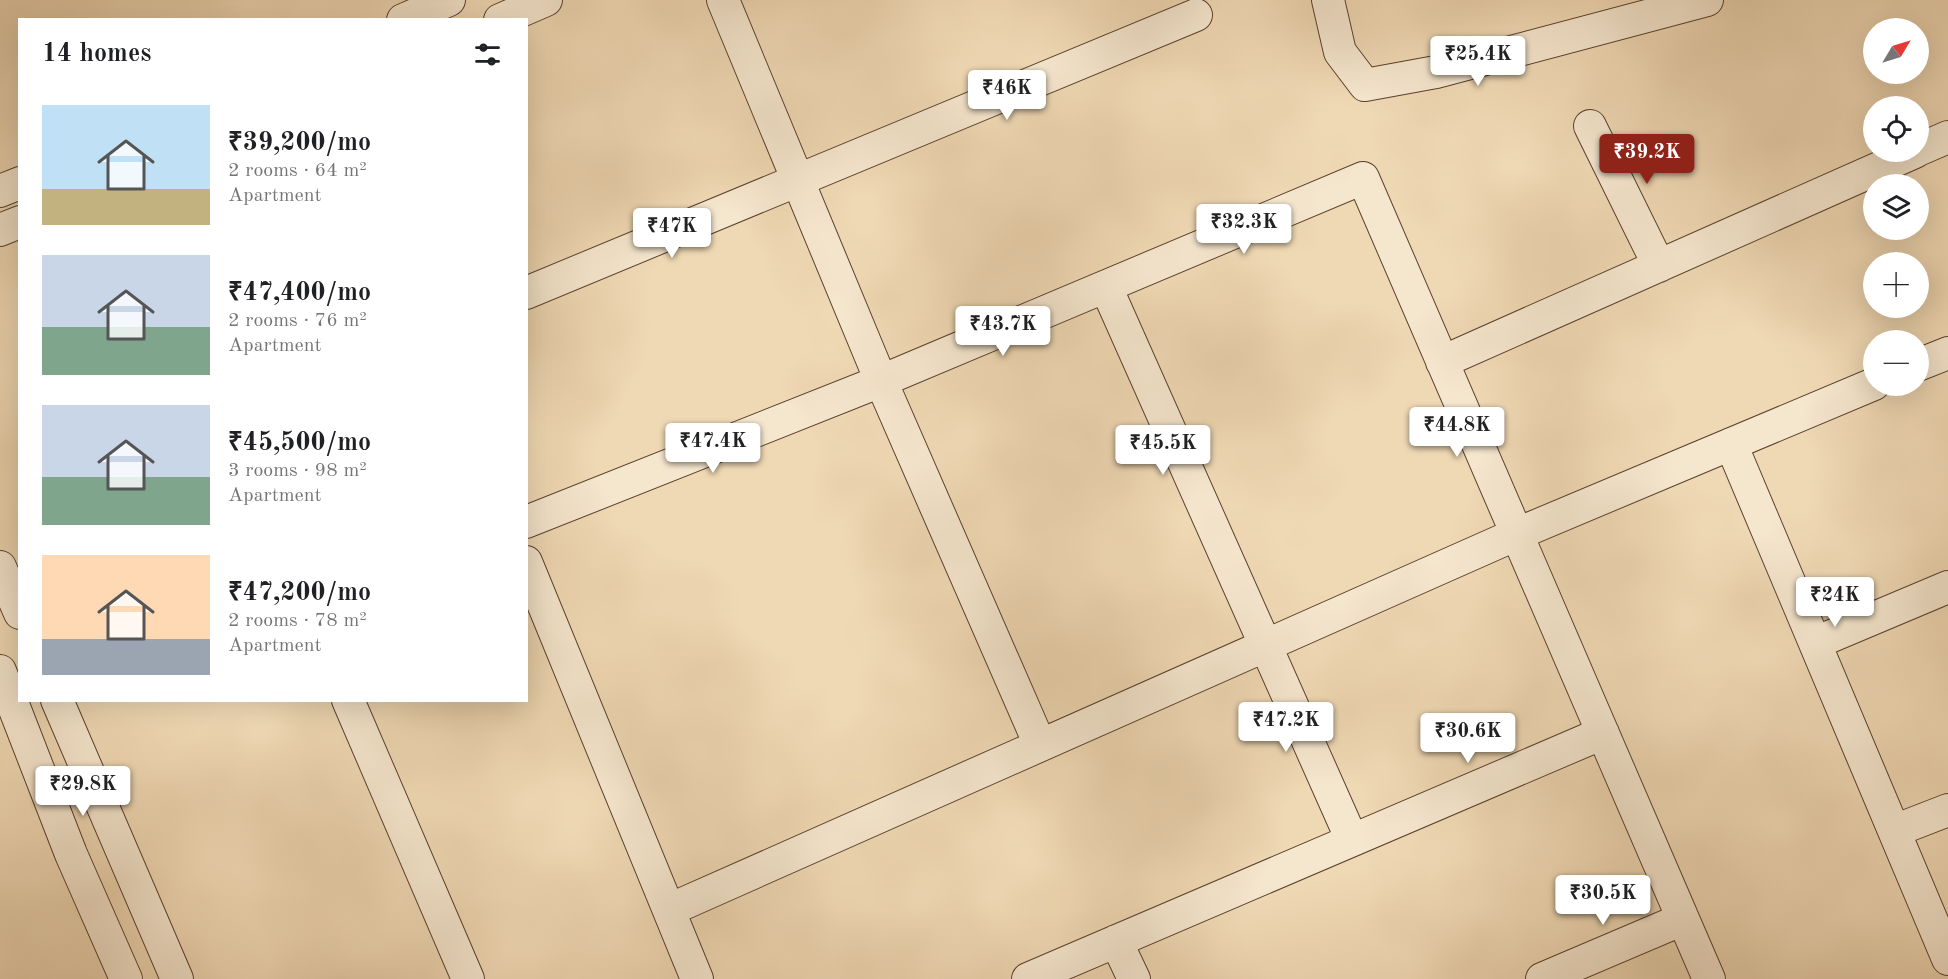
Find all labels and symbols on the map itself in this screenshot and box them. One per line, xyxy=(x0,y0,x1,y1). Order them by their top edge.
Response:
north arrow xyxy=(1863,18,1929,84)
pin: ₹25.4K xyxy=(1429,36,1527,87)
pin: ₹46K xyxy=(971,70,1043,121)
pin: ₹39.2K xyxy=(1598,134,1696,185)
pin: ₹32.3K xyxy=(1195,204,1293,255)
pin: ₹47K xyxy=(636,208,708,259)
pin: ₹43.7K xyxy=(954,306,1052,357)
pin: ₹44.8K xyxy=(1408,407,1506,458)
pin: ₹47.4K xyxy=(664,423,762,474)
pin: ₹45.5K xyxy=(1114,425,1212,476)
pin: ₹24K xyxy=(1799,577,1871,628)
pin: ₹47.2K xyxy=(1237,702,1335,753)
pin: ₹30.6K xyxy=(1419,713,1517,764)
pin: ₹29.8K xyxy=(34,766,132,817)
pin: ₹30.5K xyxy=(1554,875,1652,926)

